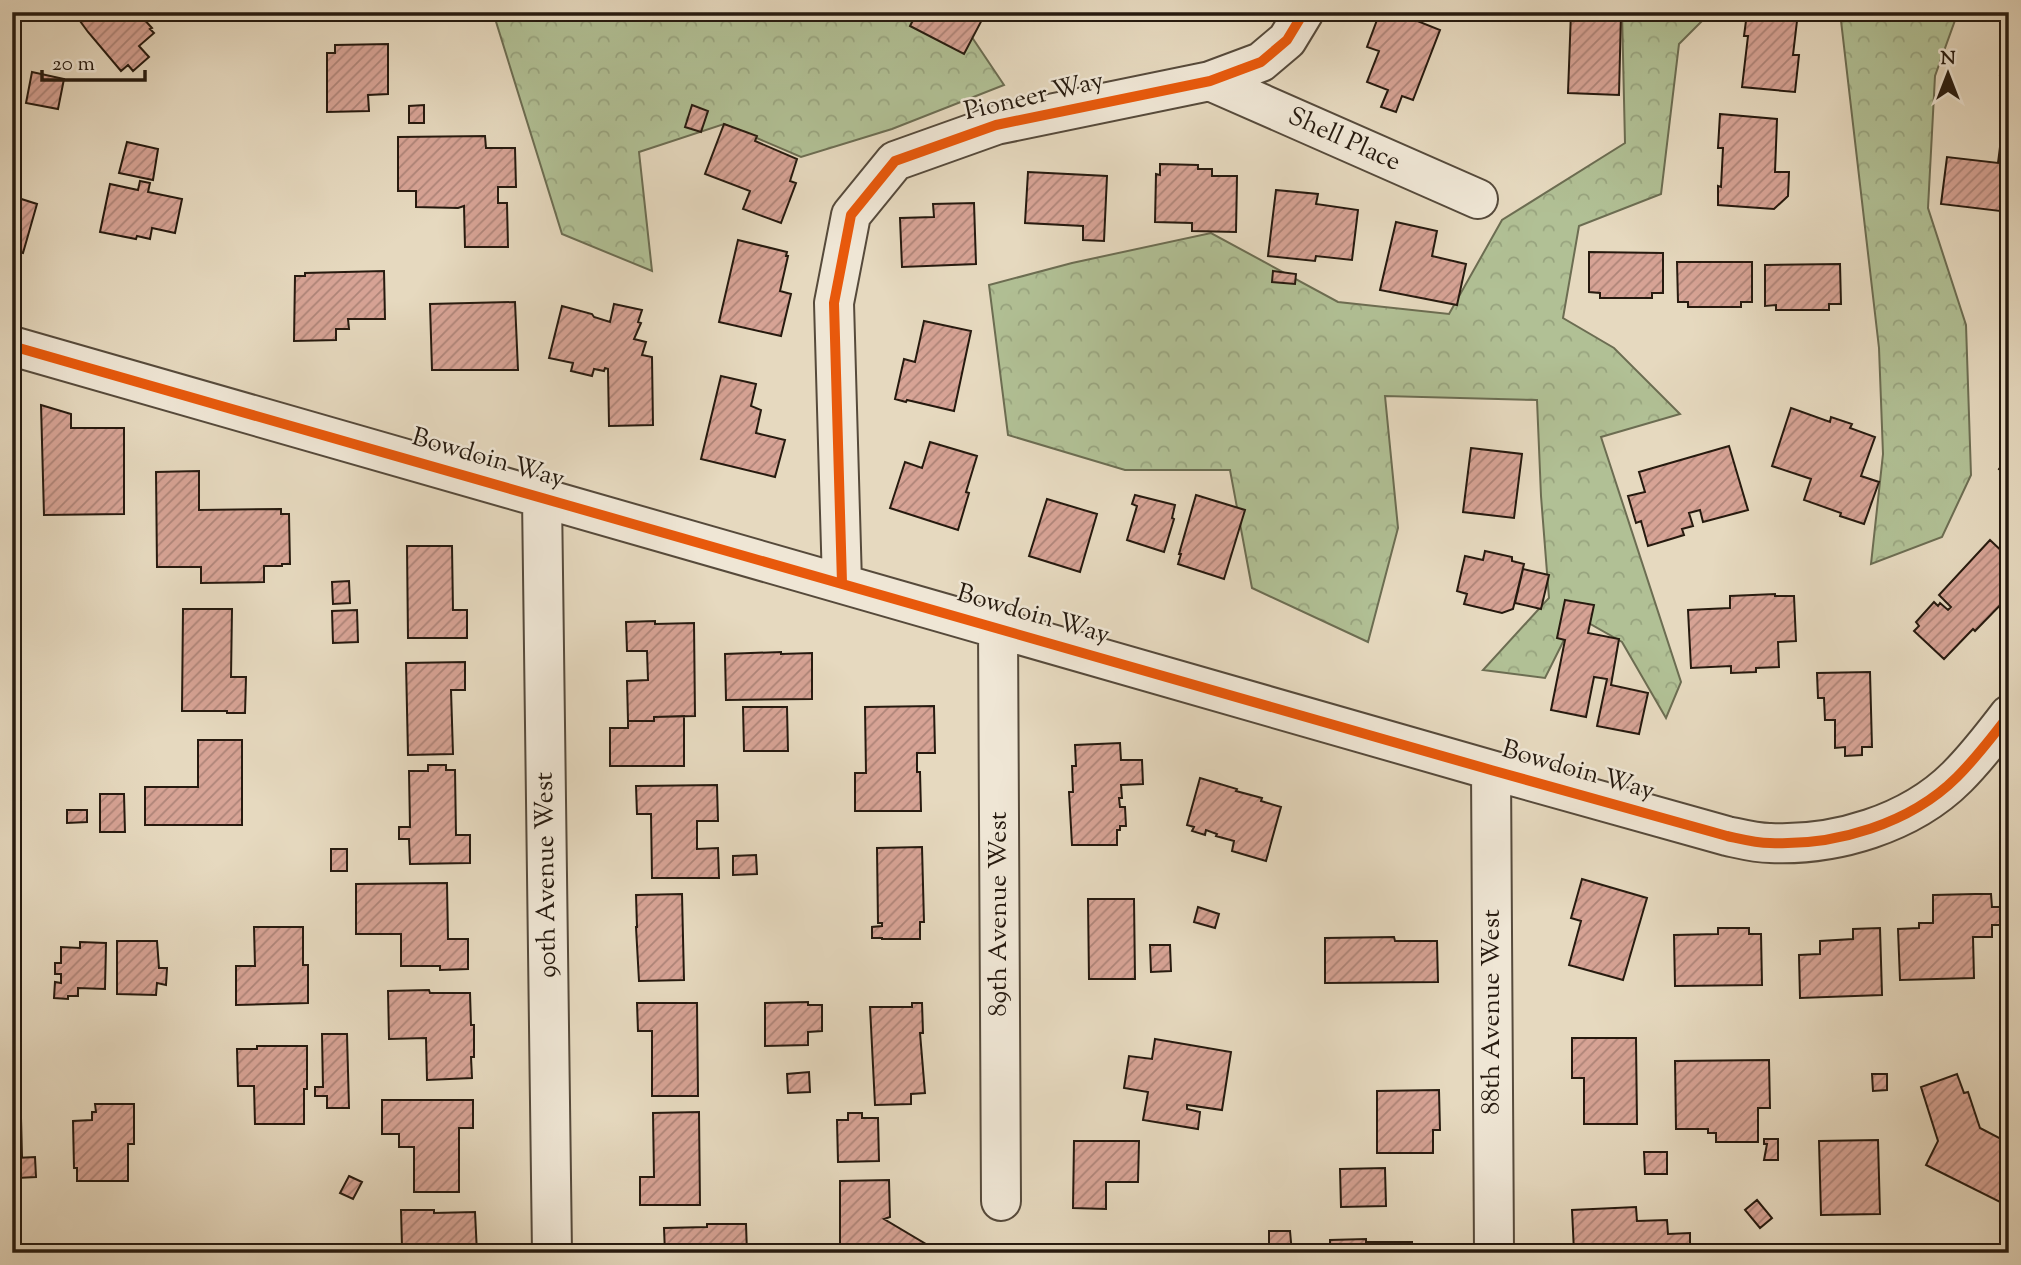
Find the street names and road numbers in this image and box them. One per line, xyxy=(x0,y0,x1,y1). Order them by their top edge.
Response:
street label: Pioneer Way xyxy=(960,63,1108,131)
street label: Shell Place xyxy=(1282,99,1406,181)
street label: Bowdoin Way xyxy=(407,420,569,498)
street label: Bowdoin Way xyxy=(952,576,1114,654)
street label: Bowdoin Way xyxy=(1497,732,1659,810)
street label: 90th Avenue West xyxy=(527,772,567,978)
street label: 89th Avenue West xyxy=(981,811,1018,1017)
street label: 88th Avenue West xyxy=(1474,909,1511,1115)

